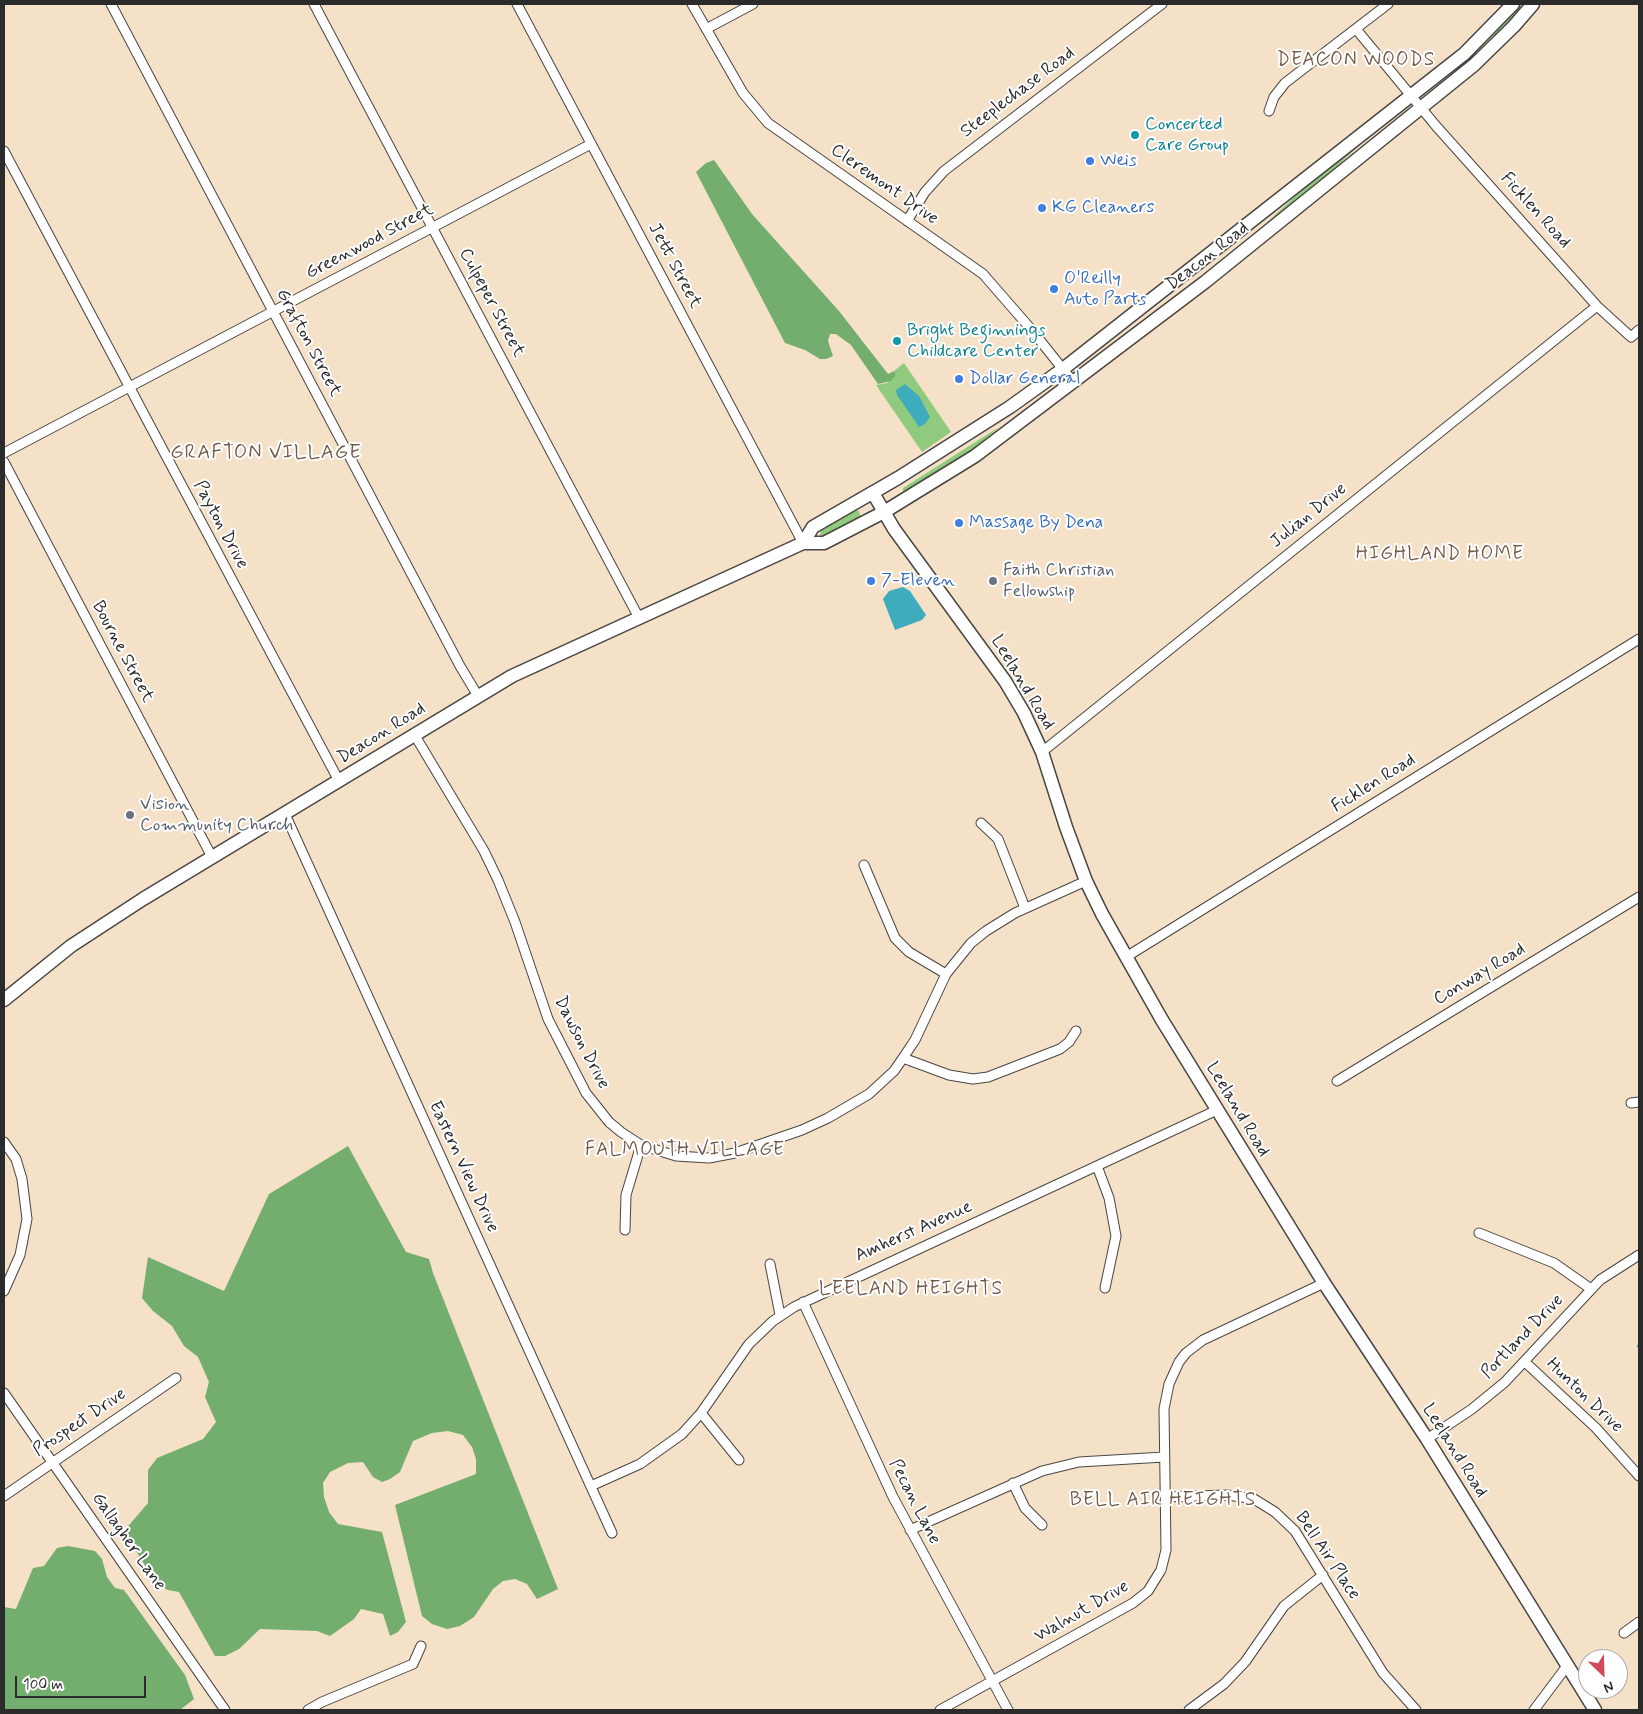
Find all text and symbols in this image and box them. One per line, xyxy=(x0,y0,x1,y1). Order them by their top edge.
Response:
street label: Steeplechase Road xyxy=(957,43,1079,143)
district label: DEACON WOODS xyxy=(1278,50,1434,72)
place label: Concerted Care Group xyxy=(1145,114,1229,156)
marker: Concerted Care Group xyxy=(1129,129,1141,141)
street label: Cleremont Drive xyxy=(826,140,942,230)
place label: Weis xyxy=(1100,150,1137,172)
marker: Weis xyxy=(1084,155,1096,167)
street label: Ficklen Road xyxy=(1495,169,1575,253)
place label: KG Cleaners xyxy=(1052,197,1154,219)
street label: Greenwood Street xyxy=(303,199,437,285)
marker: KG Cleaners xyxy=(1036,202,1048,214)
street label: Deacon Road xyxy=(1162,218,1254,296)
street label: Jett Street xyxy=(643,220,705,312)
street label: Culpeper Street xyxy=(453,245,529,361)
place label: O'Reilly Auto Parts xyxy=(1064,268,1146,310)
marker: O'Reilly Auto Parts xyxy=(1048,283,1060,295)
street label: Grafton Street xyxy=(271,285,345,401)
place label: Bright Beginnings Childcare Center xyxy=(907,320,1046,362)
marker: Bright Beginnings Childcare Center xyxy=(891,335,903,347)
place label: Dollar General xyxy=(969,368,1080,390)
marker: Dollar General xyxy=(953,373,965,385)
district label: GRAFTON VILLAGE xyxy=(169,442,363,466)
street label: Payton Drive xyxy=(188,477,252,573)
street label: Julian Drive xyxy=(1267,479,1351,553)
place label: Massage By Dena xyxy=(969,512,1103,534)
marker: Massage By Dena xyxy=(953,517,965,529)
district label: HIGHLAND HOME xyxy=(1352,544,1528,566)
place label: Faith Christian Fellowship xyxy=(1003,560,1114,602)
place label: 7-Eleven xyxy=(881,570,955,592)
marker: 7-Eleven xyxy=(865,575,877,587)
marker: Faith Christian Fellowship xyxy=(987,575,999,587)
street label: Bourne Street xyxy=(86,598,158,706)
street label: Leeland Road xyxy=(985,632,1059,734)
street label: Deacon Road xyxy=(334,699,430,769)
street label: Ficklen Road xyxy=(1328,750,1420,818)
place label: Vision Community Church xyxy=(140,794,293,836)
marker: Vision Community Church xyxy=(124,809,136,821)
street label: Conway Road xyxy=(1430,939,1530,1011)
street label: Dawson Drive xyxy=(548,993,614,1093)
street label: Leeland Road xyxy=(1200,1059,1274,1161)
street label: Eastern View Drive xyxy=(423,1098,503,1236)
district label: FALMOUTH VILLAGE xyxy=(587,1140,783,1162)
street label: Amherst Avenue xyxy=(852,1197,976,1267)
district label: LEELAND HEIGHTS xyxy=(817,1279,1005,1301)
street label: Portland Drive xyxy=(1477,1290,1569,1384)
street label: Hunton Drive xyxy=(1541,1354,1627,1438)
street label: Prospect Drive xyxy=(29,1384,131,1462)
street label: Leeland Road xyxy=(1417,1400,1491,1502)
street label: Pecan Lane xyxy=(883,1456,945,1548)
street label: Gallagher Lane xyxy=(86,1489,170,1595)
district label: BELL AIR HEIGHTS xyxy=(1068,1490,1258,1512)
street label: Bell Air Place xyxy=(1290,1508,1364,1604)
street label: Walnut Drive xyxy=(1031,1576,1133,1648)
north arrow xyxy=(1578,1649,1628,1699)
scale bar xyxy=(18,1666,149,1698)
text: 100 m xyxy=(23,1675,63,1695)
text: N xyxy=(1601,1677,1617,1697)

